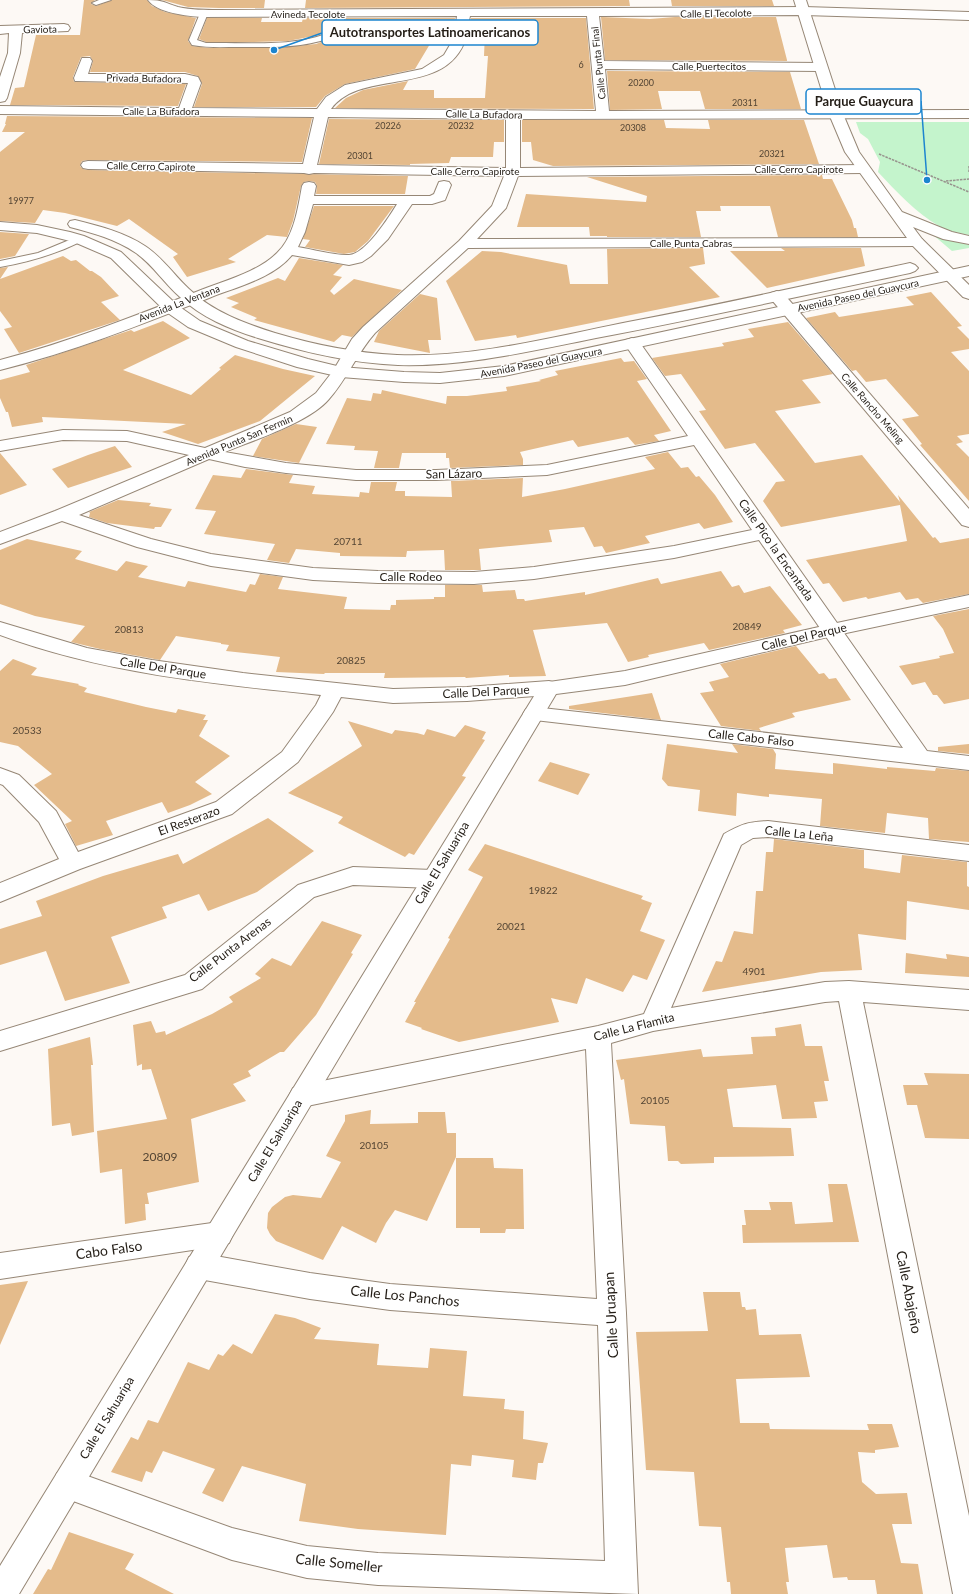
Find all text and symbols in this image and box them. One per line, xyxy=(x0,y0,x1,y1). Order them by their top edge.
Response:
street label: Calle El Tecolote xyxy=(680,6,752,20)
street label: Avineda Tecolote xyxy=(271,8,345,20)
callout: Autotransportes Latinoamericanos xyxy=(322,20,538,45)
street label: Gaviota xyxy=(23,23,57,35)
text: Autotransportes Latinoamericanos xyxy=(329,24,530,40)
street label: Calle Punta Final xyxy=(588,26,608,100)
house number: 6 xyxy=(578,59,584,70)
street label: Calle Puertecitos xyxy=(672,60,746,72)
street label: Privada Bufadora xyxy=(106,71,182,85)
house number: 20200 xyxy=(628,77,654,88)
callout: Parque Guaycura xyxy=(806,89,921,114)
text: Parque Guaycura xyxy=(815,93,913,109)
house number: 20311 xyxy=(732,97,758,108)
street label: Calle La Bufadora xyxy=(122,105,200,117)
street label: Calle La Bufadora xyxy=(445,107,523,121)
house number: 20226 xyxy=(375,120,401,131)
house number: 20232 xyxy=(448,120,474,131)
house number: 20308 xyxy=(620,122,646,133)
house number: 20321 xyxy=(759,148,785,159)
house number: 20301 xyxy=(347,150,373,161)
street label: Calle Cerro Capirote xyxy=(106,159,196,173)
street label: Calle Cerro Capirote xyxy=(755,163,843,175)
street label: Calle Cerro Capirote xyxy=(431,165,519,177)
house number: 19977 xyxy=(8,195,34,206)
street label: Calle Punta Cabras xyxy=(650,237,732,249)
street label: Avenida Paseo del Guaycura xyxy=(796,276,920,314)
street label: Avenida La Ventana xyxy=(137,282,221,324)
street label: Avenida Paseo del Guaycura xyxy=(479,344,603,380)
street label: Calle Rancho Meling xyxy=(839,370,907,446)
street label: Avenida Punta San Fermin xyxy=(184,412,294,468)
street label: San Lázaro xyxy=(426,466,483,481)
street label: Calle Pico la Encantada xyxy=(736,496,817,604)
house number: 20711 xyxy=(333,535,363,547)
street label: Calle Rodeo xyxy=(380,569,443,584)
street label: Calle Del Parque xyxy=(760,619,848,654)
house number: 20849 xyxy=(732,620,762,632)
house number: 20813 xyxy=(114,623,144,635)
street label: Calle Del Parque xyxy=(119,653,207,682)
house number: 20825 xyxy=(336,654,366,666)
street label: Calle Del Parque xyxy=(442,682,530,701)
house number: 20533 xyxy=(12,724,42,736)
street label: Calle Cabo Falso xyxy=(707,726,795,749)
street label: El Resterazo xyxy=(156,802,222,839)
street label: Calle El Sahuaripa xyxy=(411,819,472,907)
street label: Calle La Leña xyxy=(764,822,834,845)
house number: 19822 xyxy=(528,884,558,896)
street label: Calle Punta Arenas xyxy=(186,914,274,985)
house number: 20021 xyxy=(496,920,526,932)
house number: 4901 xyxy=(742,965,766,977)
street label: Calle La Flamita xyxy=(592,1009,676,1044)
house number: 20105 xyxy=(640,1094,670,1106)
street label: Calle El Sahuaripa xyxy=(244,1097,305,1185)
house number: 20105 xyxy=(359,1139,389,1151)
house number: 20809 xyxy=(143,1149,177,1164)
street label: Cabo Falso xyxy=(75,1236,143,1263)
street label: Calle Abajeño xyxy=(893,1249,926,1335)
street label: Calle Uruapan xyxy=(600,1271,621,1359)
street label: Calle Los Panchos xyxy=(350,1281,460,1310)
street label: Calle El Sahuaripa xyxy=(76,1374,137,1462)
street label: Calle Someller xyxy=(295,1549,383,1576)

